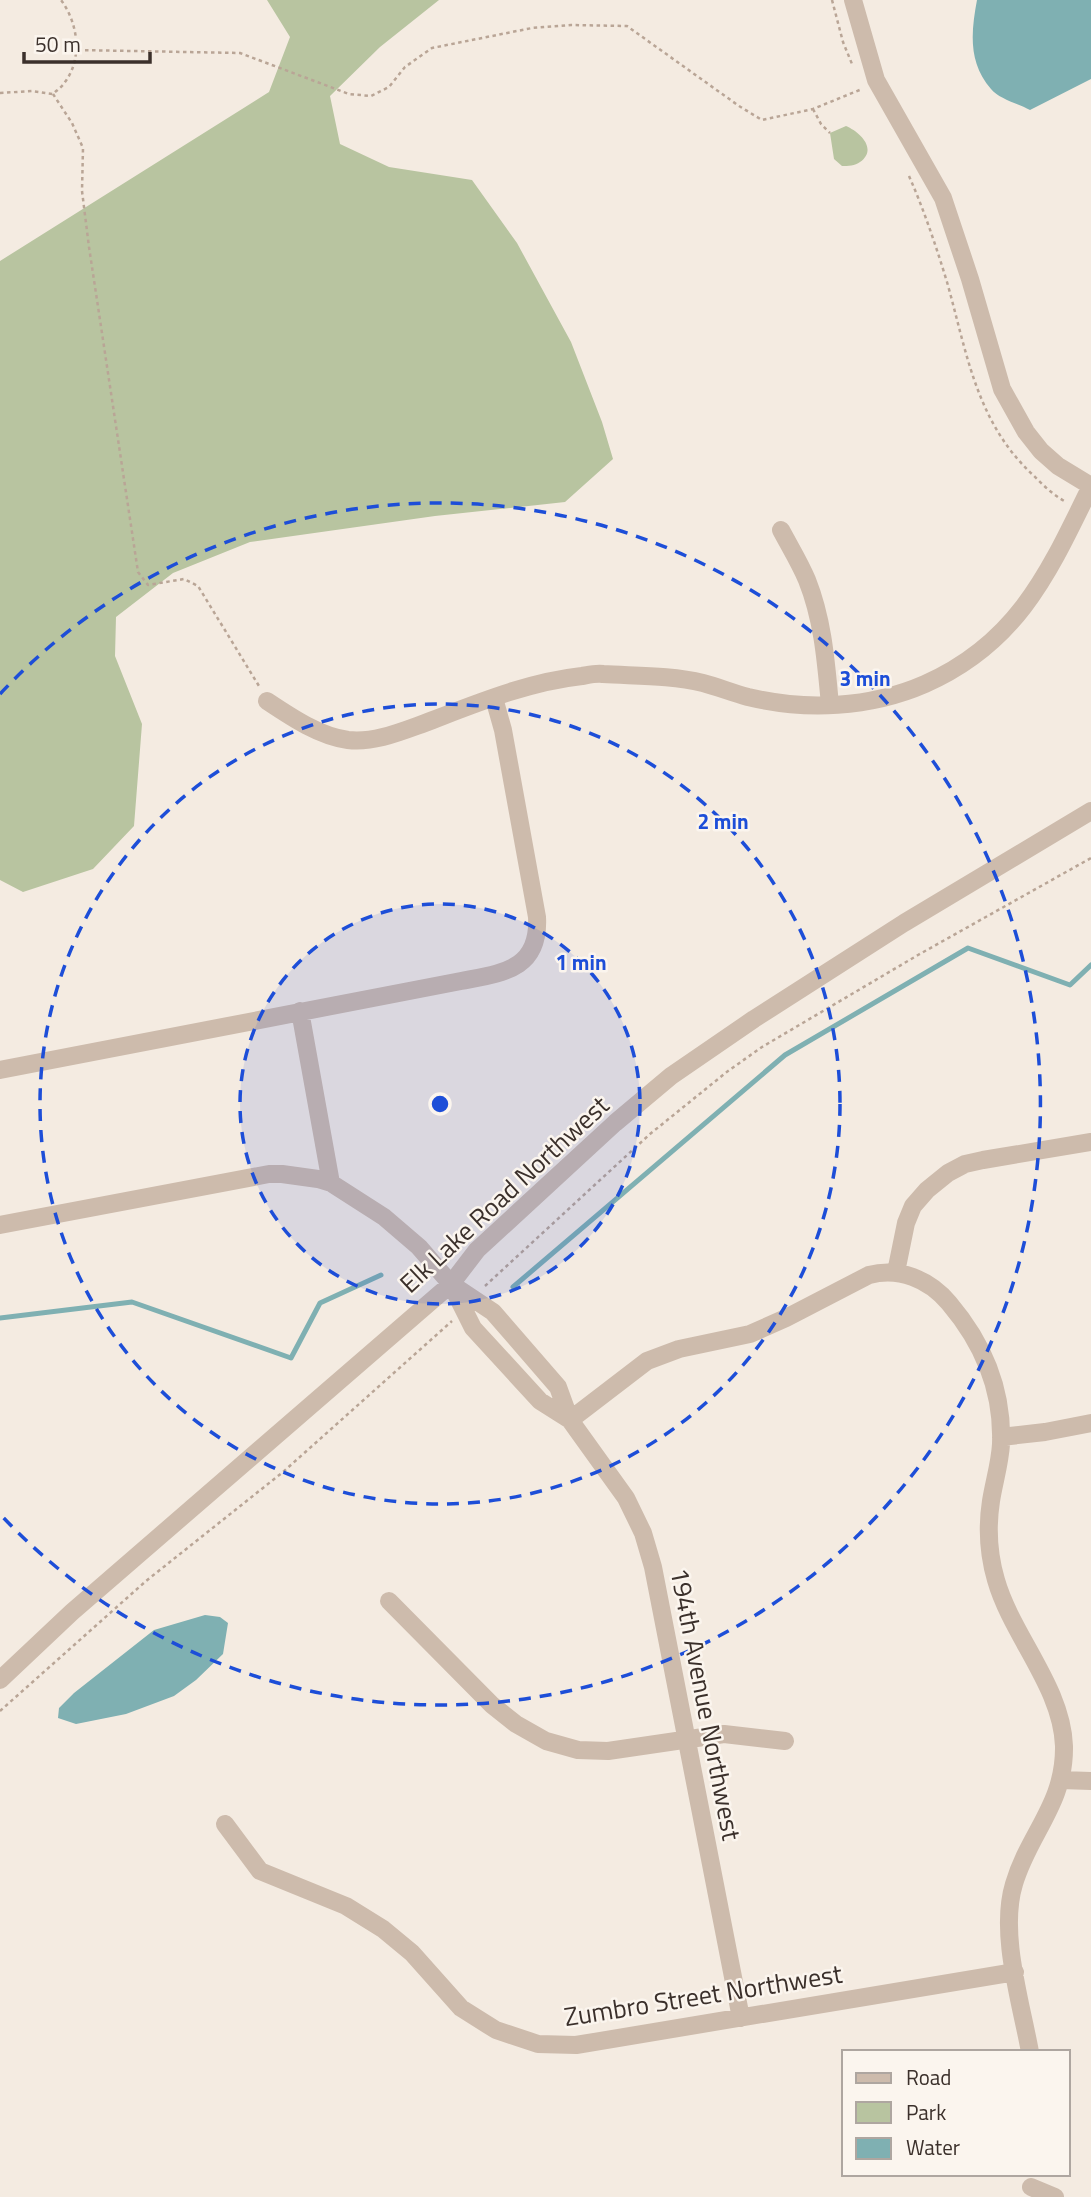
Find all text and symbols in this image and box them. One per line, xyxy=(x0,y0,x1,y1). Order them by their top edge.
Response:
scale bar xyxy=(24,21,150,65)
text: 50 m xyxy=(35,28,81,60)
text: 3 min xyxy=(839,662,891,694)
text: 2 min xyxy=(697,805,749,837)
text: 1 min xyxy=(555,946,607,978)
street label: Elk Lake Road Northwest xyxy=(390,1086,618,1302)
centre of rings xyxy=(428,1092,452,1116)
street label: 194th Avenue Northwest xyxy=(660,1564,752,1844)
street label: Zumbro Street Northwest xyxy=(561,1954,845,2036)
legend xyxy=(842,2050,1070,2176)
text: Road xyxy=(906,2061,951,2093)
text: Park xyxy=(906,2096,946,2128)
text: Water xyxy=(906,2131,960,2163)

